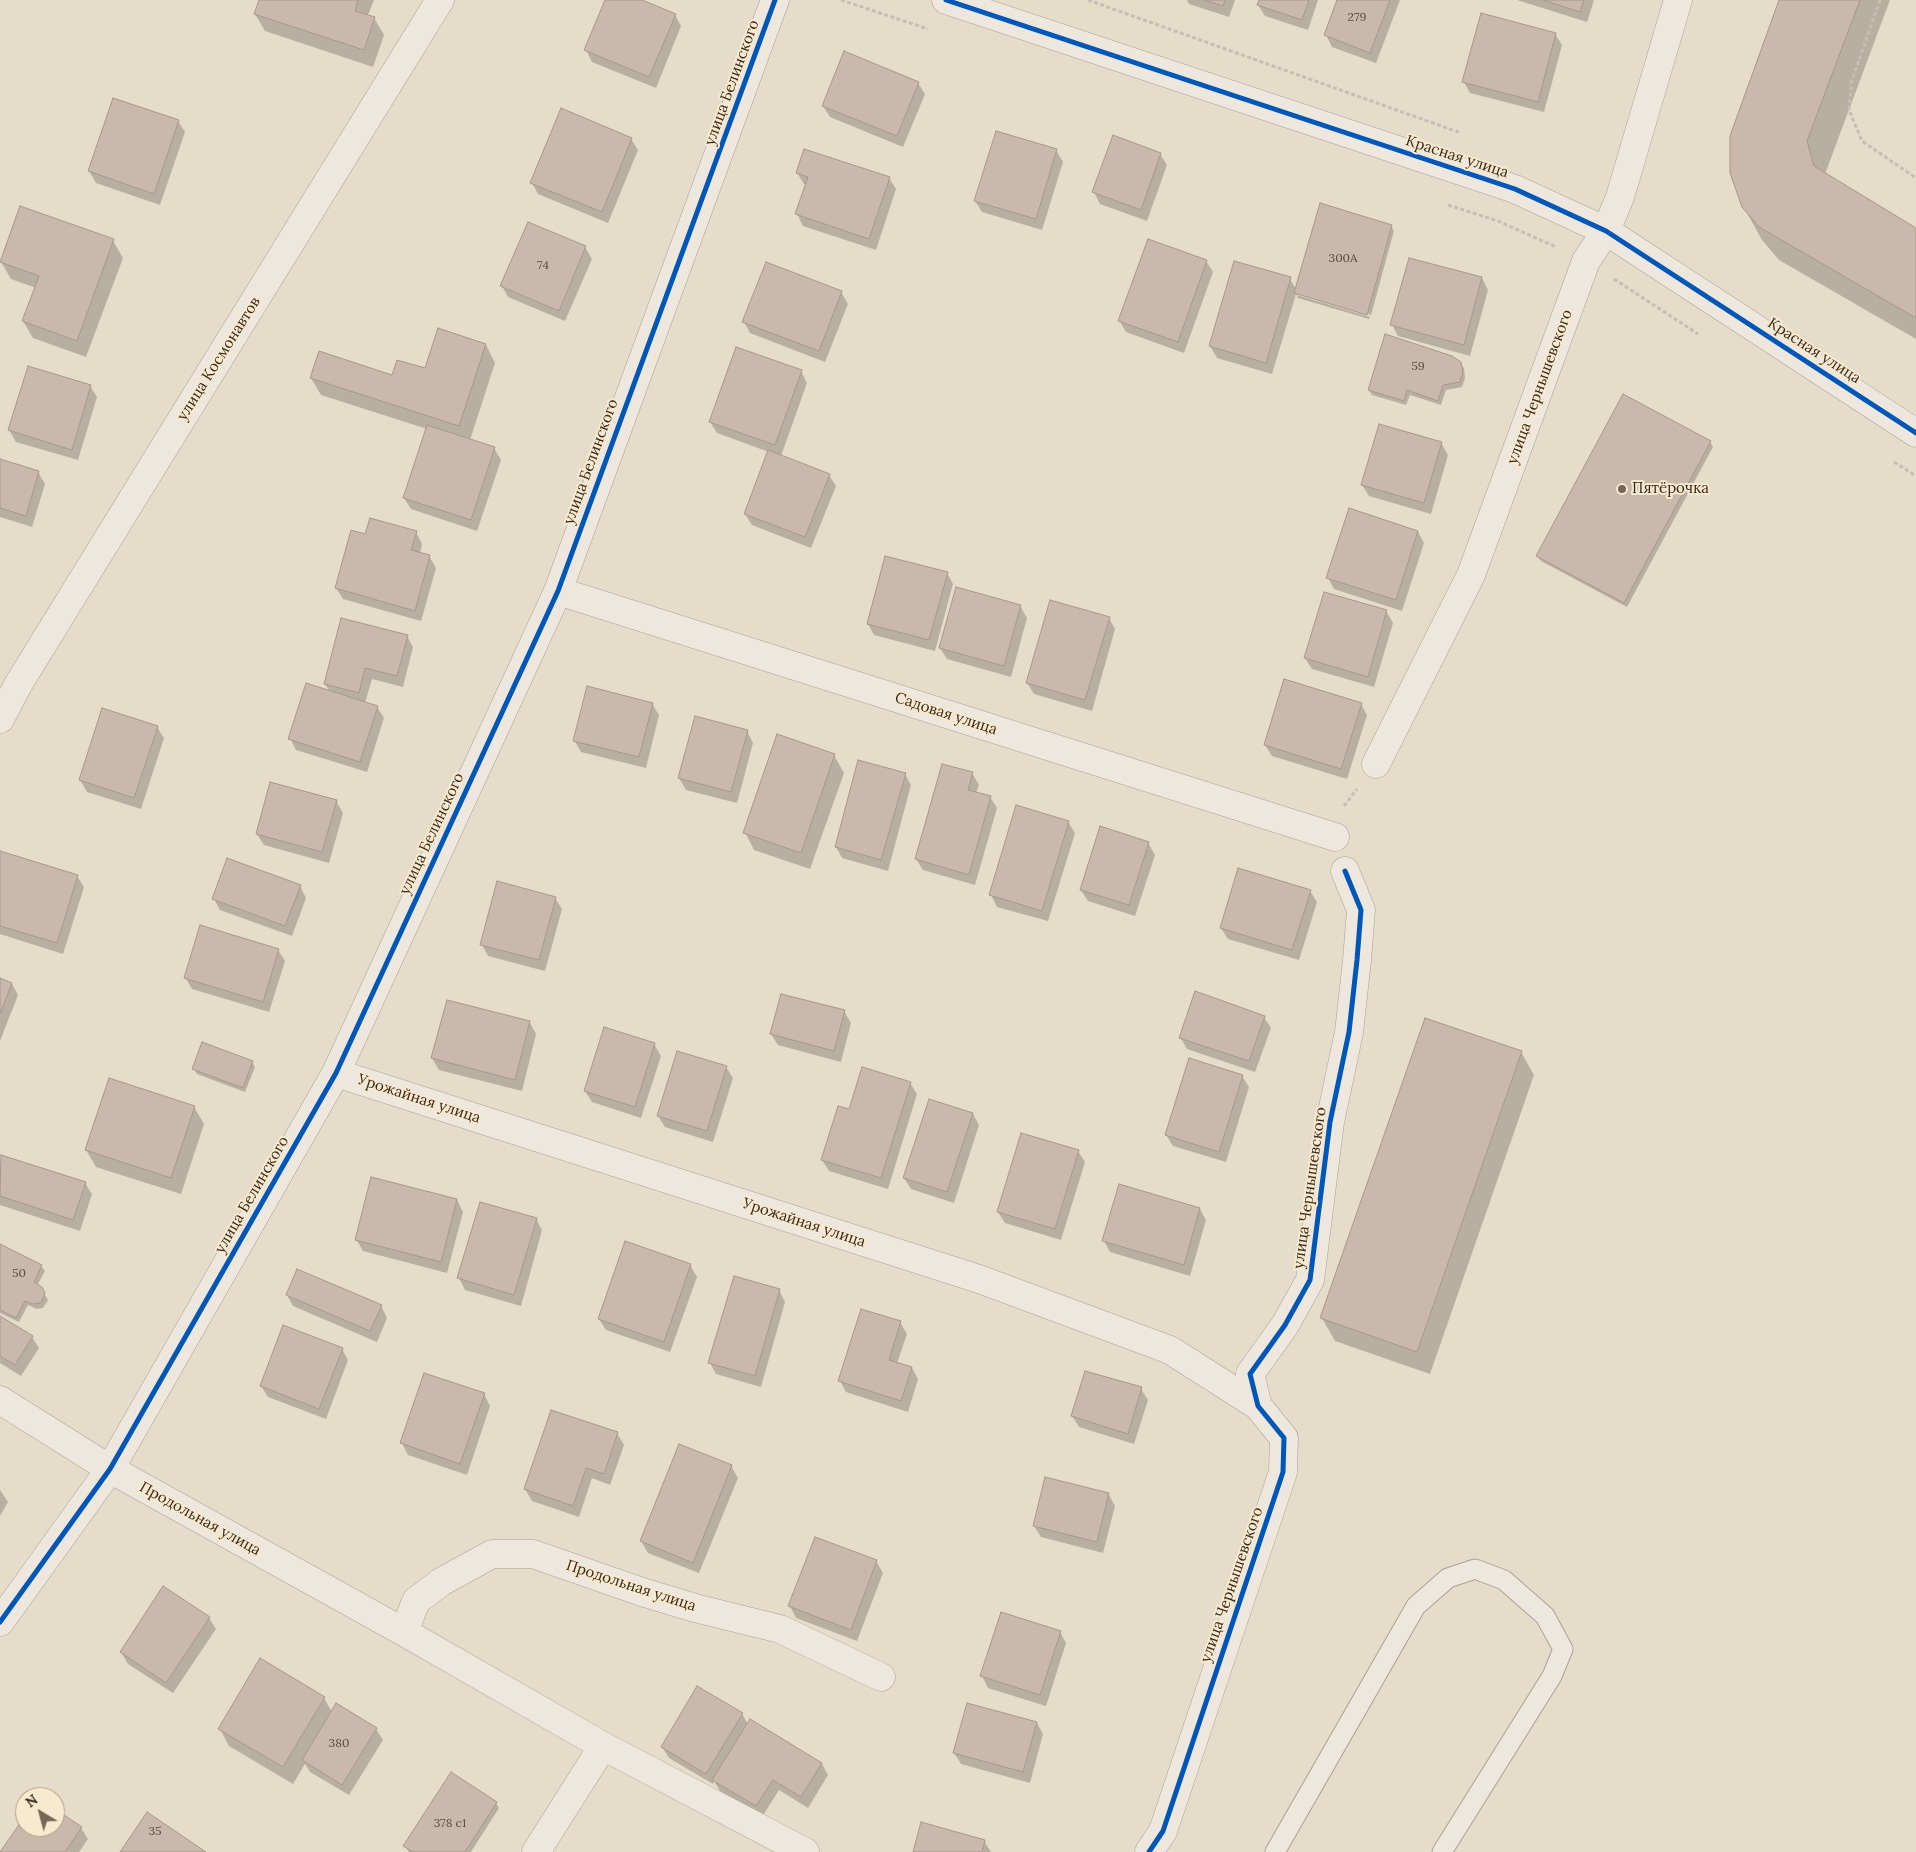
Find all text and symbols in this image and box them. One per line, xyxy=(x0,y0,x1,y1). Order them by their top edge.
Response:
house number: 279 xyxy=(1348,11,1366,25)
street label: улица Белинского xyxy=(701,18,763,148)
street label: Красная улица xyxy=(1403,132,1511,182)
house number: 300А xyxy=(1328,252,1358,266)
house number: 74 xyxy=(537,259,549,273)
street label: улица Космонавтов xyxy=(174,294,264,424)
street label: улица Чернышевского xyxy=(1504,307,1576,467)
street label: Красная улица xyxy=(1764,314,1864,388)
house number: 59 xyxy=(1411,360,1425,374)
street label: улица Белинского xyxy=(560,397,622,527)
place label: Пятёрочка xyxy=(1632,480,1709,498)
marker: Пятёрочка xyxy=(1616,483,1628,495)
street label: Садовая улица xyxy=(892,689,1000,739)
street label: улица Белинского xyxy=(396,770,468,898)
street label: Урожайная улица xyxy=(355,1071,483,1127)
street label: улица Чернышевского xyxy=(1290,1106,1330,1270)
street label: улица Белинского xyxy=(211,1133,293,1257)
street label: Урожайная улица xyxy=(740,1195,868,1251)
house number: 50 xyxy=(12,1267,26,1281)
street label: Продольная улица xyxy=(136,1478,264,1560)
street label: улица Чернышевского xyxy=(1197,1505,1267,1665)
street label: Продольная улица xyxy=(564,1556,698,1616)
house number: 380 xyxy=(329,1737,349,1751)
north arrow xyxy=(15,1787,65,1837)
text: N xyxy=(22,1790,41,1811)
house number: 378 с1 xyxy=(434,1817,466,1831)
house number: 35 xyxy=(148,1825,162,1839)

